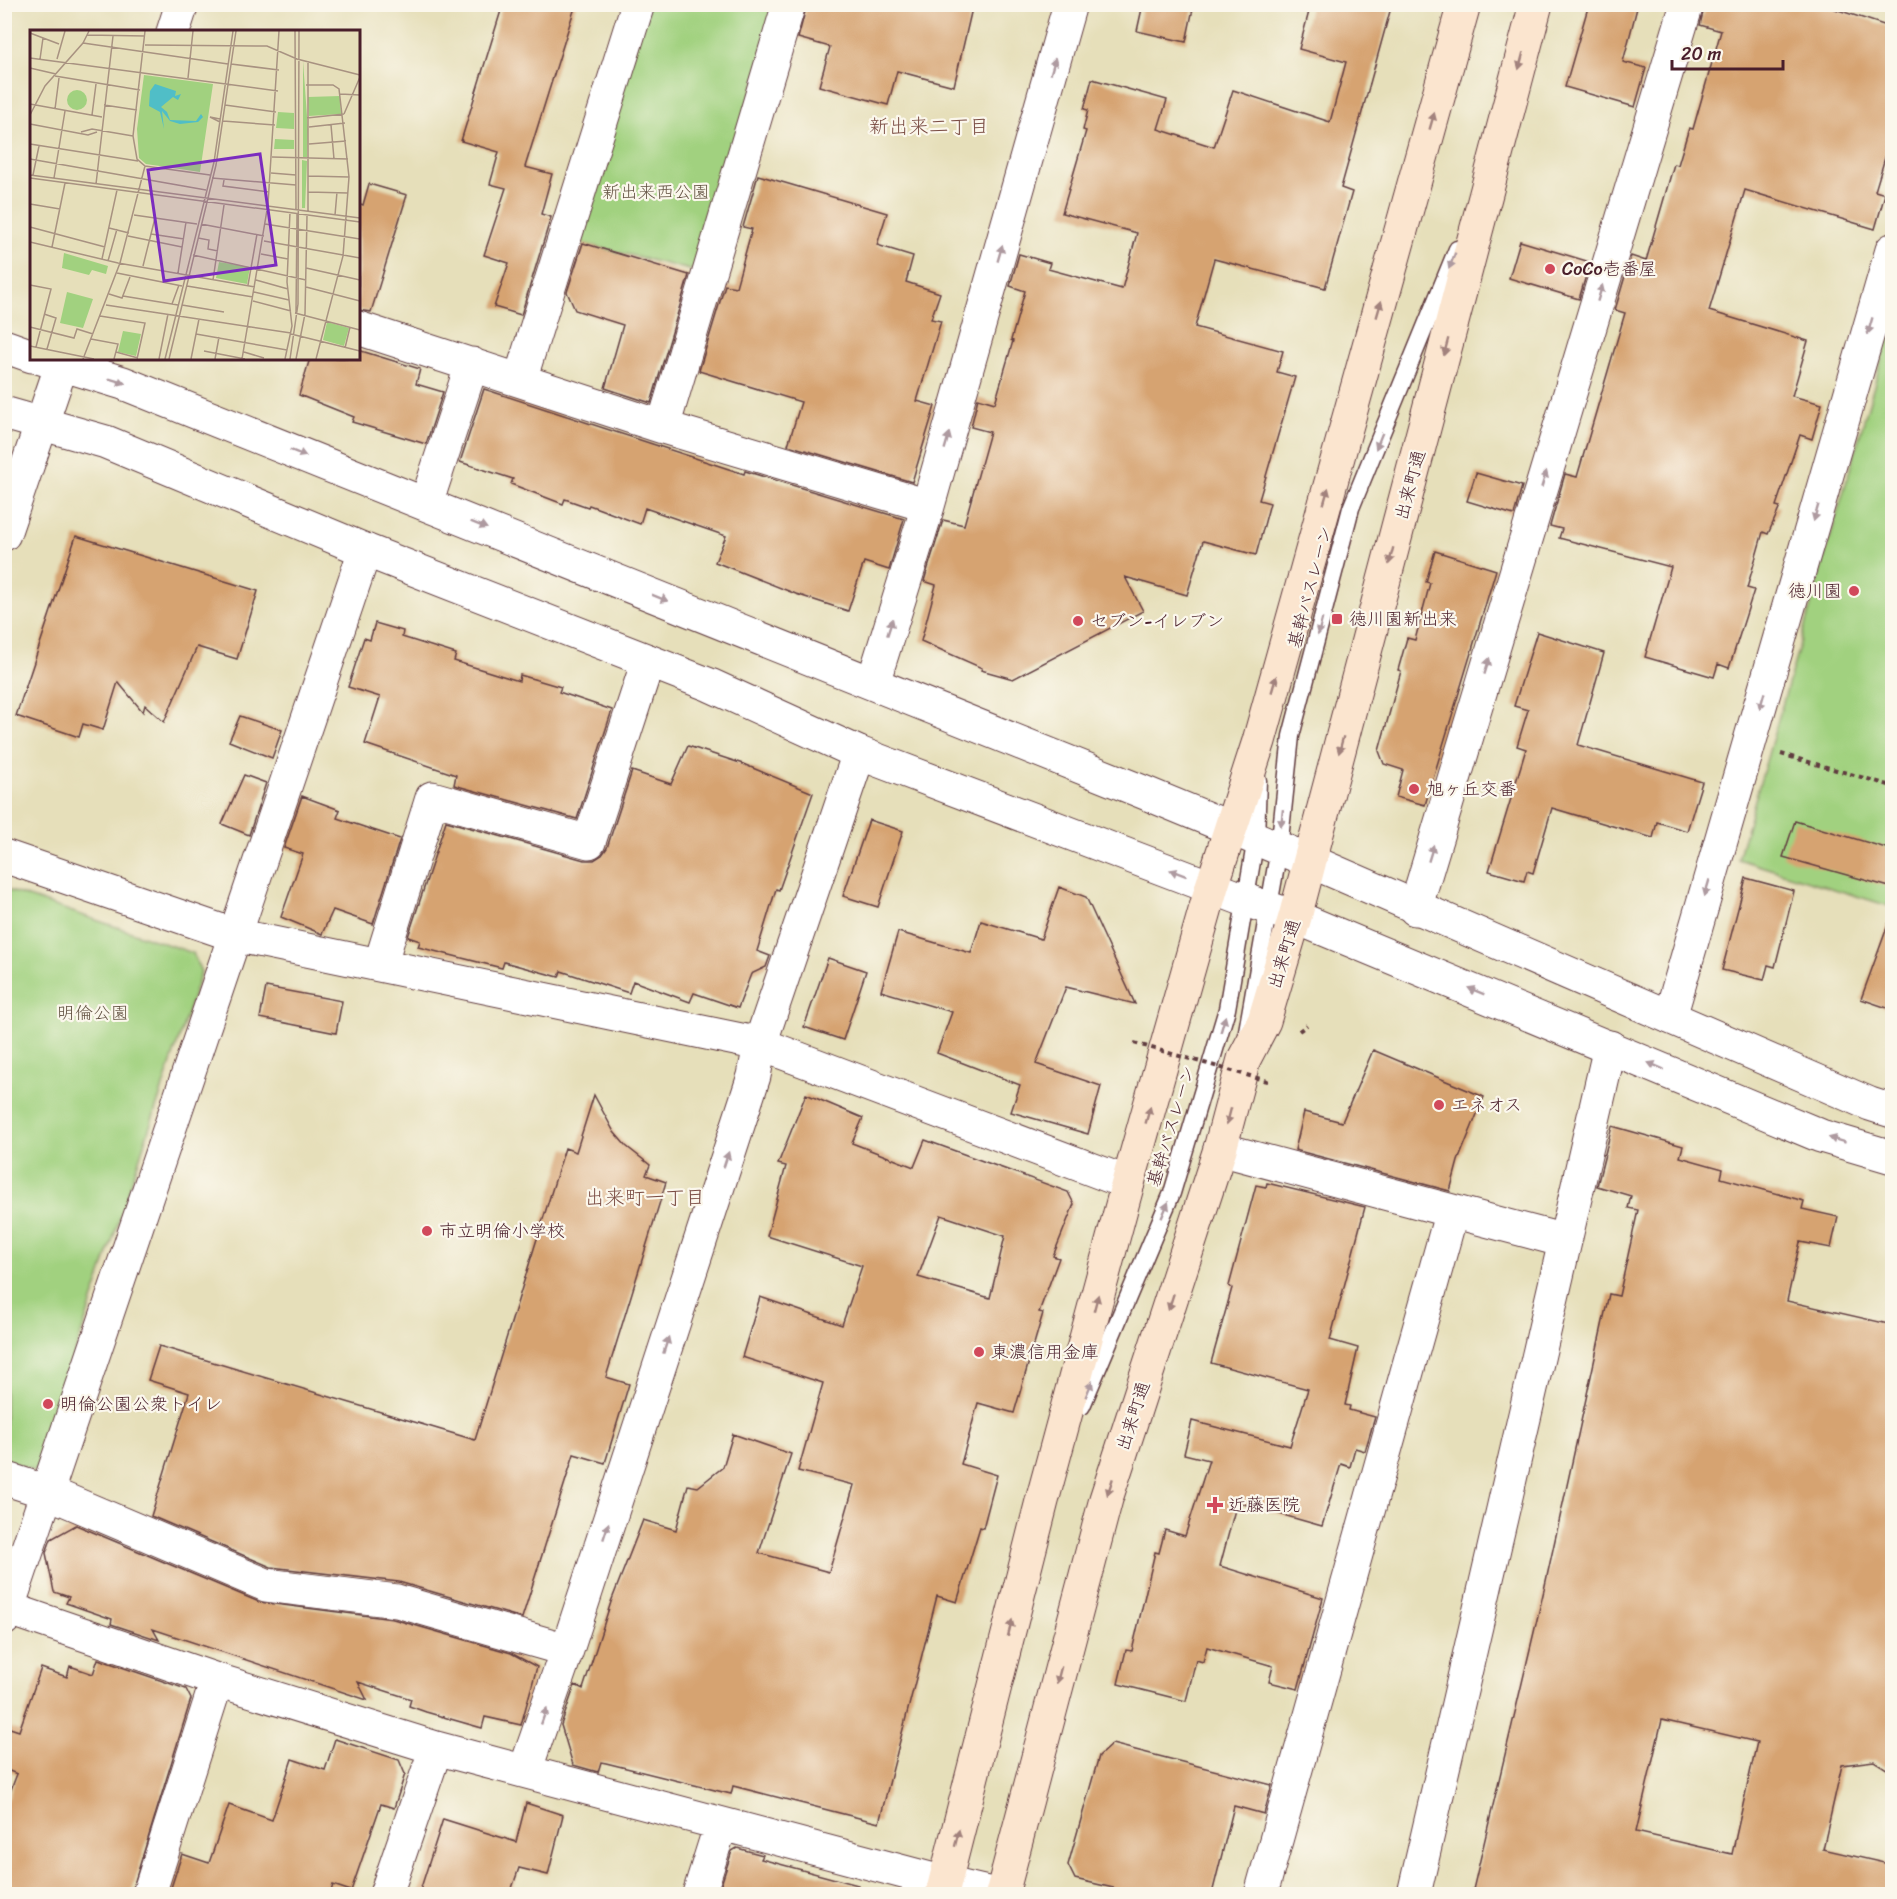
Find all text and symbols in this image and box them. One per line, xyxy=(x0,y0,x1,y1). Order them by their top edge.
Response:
inset map xyxy=(30,30,360,360)
scale bar xyxy=(1672,33,1783,71)
text: 20 m xyxy=(1681,38,1721,70)
one-way arrow xyxy=(1516,52,1526,70)
one-way arrow xyxy=(1049,57,1058,75)
district label: 新出来二丁目 xyxy=(869,109,989,144)
one-way arrow xyxy=(1427,112,1437,130)
park label: 新出来西公園 xyxy=(602,176,710,208)
one-way arrow xyxy=(996,244,1005,262)
one-way arrow xyxy=(1447,252,1456,270)
place label: CoCo壱番屋 xyxy=(1562,253,1657,285)
marker: CoCo壱番屋 xyxy=(1543,262,1557,276)
one-way arrow xyxy=(1596,284,1605,302)
one-way arrow xyxy=(1375,300,1384,318)
one-way arrow xyxy=(1865,317,1874,335)
one-way arrow xyxy=(1441,338,1450,356)
one-way arrow xyxy=(108,377,126,386)
one-way arrow xyxy=(943,432,952,450)
one-way arrow xyxy=(1374,433,1384,451)
street label: 出来町通 xyxy=(1385,446,1435,524)
one-way arrow xyxy=(290,448,308,458)
one-way arrow xyxy=(1540,470,1549,488)
one-way arrow xyxy=(1322,487,1332,506)
one-way arrow xyxy=(1811,505,1820,523)
one-way arrow xyxy=(471,520,489,530)
street label: 基幹バスレーン xyxy=(1278,522,1342,652)
one-way arrow xyxy=(1386,547,1395,565)
place label: 徳川園 xyxy=(1788,575,1842,607)
marker: 徳川園 xyxy=(1847,584,1861,598)
one-way arrow xyxy=(652,593,670,603)
place label: 徳川園新出来 xyxy=(1349,603,1457,635)
place label: セブン-イレブン xyxy=(1090,605,1224,637)
marker: 徳川園新出来 xyxy=(1330,612,1344,626)
marker: セブン-イレブン xyxy=(1071,614,1085,628)
one-way arrow xyxy=(886,618,895,636)
one-way arrow xyxy=(1315,618,1325,636)
one-way arrow xyxy=(1483,657,1493,675)
one-way arrow xyxy=(1270,675,1279,693)
one-way arrow xyxy=(1757,692,1766,710)
one-way arrow xyxy=(1336,735,1346,754)
place label: 旭ヶ丘交番 xyxy=(1426,773,1516,805)
marker: 旭ヶ丘交番 xyxy=(1407,782,1421,796)
one-way arrow xyxy=(1277,808,1287,827)
one-way arrow xyxy=(1427,844,1436,862)
one-way arrow xyxy=(1169,868,1187,878)
one-way arrow xyxy=(1702,879,1711,897)
street label: 出来町通 xyxy=(1258,915,1310,993)
one-way arrow xyxy=(1467,986,1485,995)
park label: 明倫公園 xyxy=(57,997,129,1029)
one-way arrow xyxy=(1218,1014,1228,1033)
street label: 基幹バスレーン xyxy=(1137,1061,1205,1191)
one-way arrow xyxy=(1647,1061,1665,1071)
place label: エネオス xyxy=(1451,1089,1522,1121)
marker: エネオス xyxy=(1432,1098,1446,1112)
one-way arrow xyxy=(1143,1106,1153,1124)
one-way arrow xyxy=(1224,1107,1233,1125)
one-way arrow xyxy=(1827,1135,1845,1144)
one-way arrow xyxy=(722,1151,732,1169)
district label: 出来町一丁目 xyxy=(585,1180,705,1215)
one-way arrow xyxy=(1160,1200,1170,1218)
place label: 市立明倫小学校 xyxy=(439,1215,565,1247)
marker: 市立明倫小学校 xyxy=(420,1224,434,1238)
one-way arrow xyxy=(1165,1293,1175,1311)
one-way arrow xyxy=(1091,1294,1101,1312)
one-way arrow xyxy=(662,1336,671,1354)
place label: 東濃信用金庫 xyxy=(991,1336,1099,1368)
marker: 東濃信用金庫 xyxy=(972,1345,986,1359)
street label: 出来町通 xyxy=(1107,1377,1159,1455)
one-way arrow xyxy=(1084,1380,1094,1398)
place label: 明倫公園公衆トイレ xyxy=(60,1388,222,1420)
marker: 明倫公園公衆トイレ xyxy=(41,1397,55,1411)
one-way arrow xyxy=(1105,1478,1114,1496)
place label: 近藤医院 xyxy=(1228,1489,1300,1521)
marker: 近藤医院 xyxy=(1206,1496,1224,1514)
one-way arrow xyxy=(602,1522,611,1540)
one-way arrow xyxy=(1005,1619,1015,1638)
one-way arrow xyxy=(1053,1666,1063,1684)
one-way arrow xyxy=(540,1707,550,1725)
one-way arrow xyxy=(952,1829,962,1847)

